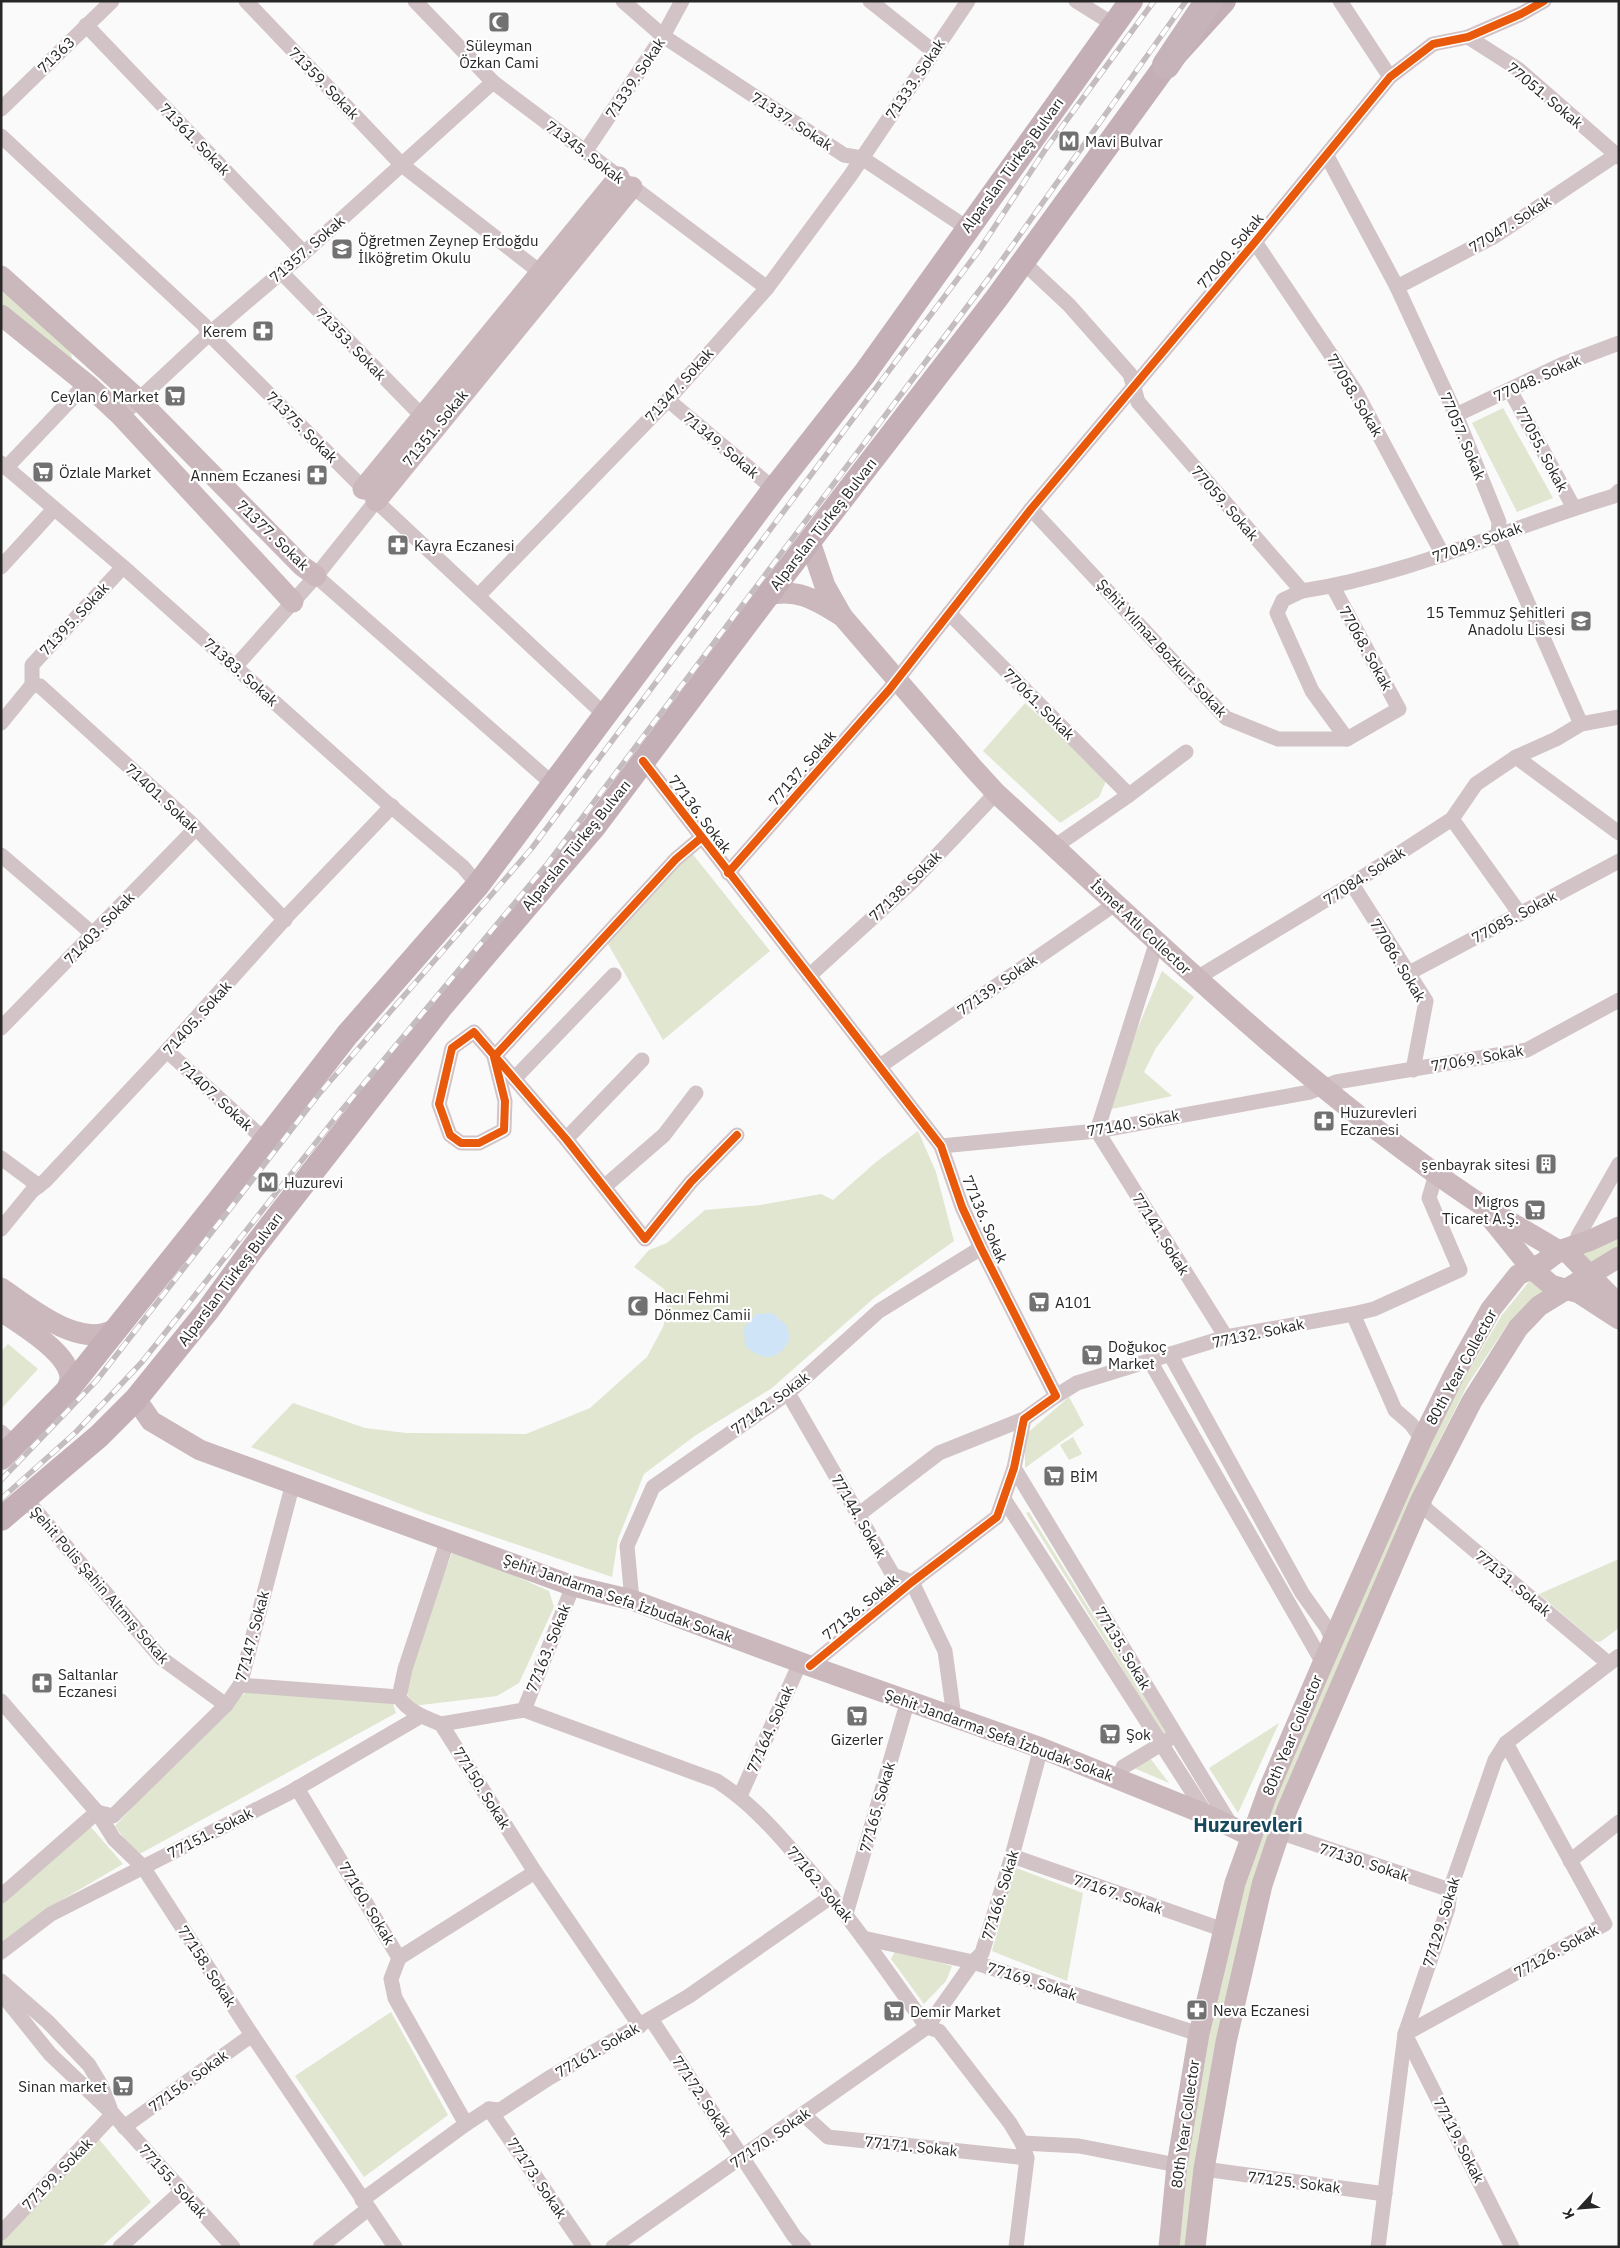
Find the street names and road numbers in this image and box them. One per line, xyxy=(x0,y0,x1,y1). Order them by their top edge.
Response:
street label: 71363 xyxy=(33,33,79,77)
street label: 71339. Sokak xyxy=(601,34,669,122)
street label: 71333. Sokak xyxy=(881,35,949,123)
street label: 71359. Sokak xyxy=(285,43,363,123)
street label: 77051. Sokak xyxy=(1503,58,1587,132)
street label: 71337. Sokak xyxy=(748,88,836,154)
street label: Alparslan Türkeş Bulvarı xyxy=(956,94,1068,236)
street label: 71361. Sokak xyxy=(156,99,234,179)
street label: 71345. Sokak xyxy=(542,116,628,188)
street label: 77047. Sokak xyxy=(1465,191,1555,257)
street label: 77060. Sokak xyxy=(1193,209,1267,293)
street label: 71357. Sokak xyxy=(265,211,349,287)
street label: 71353. Sokak xyxy=(312,304,390,384)
street label: 71347. Sokak xyxy=(641,344,717,426)
street label: 77058. Sokak xyxy=(1323,350,1387,440)
street label: 77048. Sokak xyxy=(1490,350,1584,406)
street label: 71351. Sokak xyxy=(398,386,472,470)
street label: 71375. Sokak xyxy=(262,387,342,467)
street label: 77057. Sokak xyxy=(1436,389,1490,483)
street label: 77055. Sokak xyxy=(1512,403,1572,495)
street label: 71349. Sokak xyxy=(679,408,763,482)
street label: Alparslan Türkeş Bulvarı xyxy=(765,454,881,594)
street label: 77059. Sokak xyxy=(1187,461,1263,545)
street label: 71377. Sokak xyxy=(233,496,313,574)
street label: 77049. Sokak xyxy=(1430,518,1524,566)
street label: Şehit Yılmaz Bozkurt Sokak xyxy=(1093,575,1231,721)
street label: 71395. Sokak xyxy=(35,578,113,660)
street label: 77068. Sokak xyxy=(1335,603,1397,694)
street label: 71383. Sokak xyxy=(200,634,282,710)
street label: 77061. Sokak xyxy=(999,664,1079,744)
street label: 77137. Sokak xyxy=(764,726,840,810)
street label: 71401. Sokak xyxy=(121,759,203,837)
street label: 77136. Sokak xyxy=(664,771,736,857)
street label: Alparslan Türkeş Bulvarı xyxy=(517,776,635,914)
street label: 77084. Sokak xyxy=(1320,843,1408,909)
street label: 77138. Sokak xyxy=(865,847,945,925)
street label: İsmet Atlı Collector xyxy=(1087,876,1195,979)
street label: 77085. Sokak xyxy=(1468,887,1560,947)
street label: 71403. Sokak xyxy=(60,888,138,968)
street label: 77086. Sokak xyxy=(1366,915,1430,1005)
street label: 77139. Sokak xyxy=(953,950,1041,1020)
street label: 71405. Sokak xyxy=(159,977,235,1059)
street label: 77069. Sokak xyxy=(1429,1041,1525,1075)
street label: 71407. Sokak xyxy=(175,1057,257,1135)
street label: 77140. Sokak xyxy=(1085,1106,1181,1140)
street label: 77136. Sokak xyxy=(958,1172,1012,1266)
street label: 77141. Sokak xyxy=(1128,1189,1194,1279)
street label: Alparslan Türkeş Bulvarı xyxy=(173,1208,287,1350)
street label: 80th Year Collector xyxy=(1421,1305,1501,1428)
street label: 77132. Sokak xyxy=(1210,1314,1306,1352)
street label: 77142. Sokak xyxy=(727,1367,813,1439)
street label: 77144. Sokak xyxy=(827,1471,891,1561)
street label: Şehit Polis Şahin Altmış Sokak xyxy=(26,1502,174,1668)
street label: 77131. Sokak xyxy=(1471,1546,1555,1620)
street label: Şehit Jandarma Sefa İzbudak Sokak xyxy=(501,1550,735,1646)
street label: 77136. Sokak xyxy=(818,1570,902,1644)
street label: 77147. Sokak xyxy=(231,1588,273,1684)
street label: 77163. Sokak xyxy=(522,1601,574,1695)
street label: 77135. Sokak xyxy=(1091,1603,1155,1693)
street label: 80th Year Collector xyxy=(1258,1671,1326,1798)
street label: 77164. Sokak xyxy=(742,1682,798,1776)
street label: Şehit Jandarma Sefa İzbudak Sokak xyxy=(882,1685,1116,1785)
street label: 77150. Sokak xyxy=(449,1743,515,1833)
street label: 77165. Sokak xyxy=(855,1759,899,1855)
street label: 77151. Sokak xyxy=(164,1803,256,1863)
street label: 77130. Sokak xyxy=(1317,1839,1411,1886)
street label: 77162. Sokak xyxy=(783,1842,857,1926)
street label: 77166. Sokak xyxy=(977,1847,1023,1942)
street label: 77160. Sokak xyxy=(335,1858,399,1948)
street label: 77167. Sokak xyxy=(1071,1870,1165,1918)
street label: 77129. Sokak xyxy=(1418,1874,1464,1969)
street label: 77126. Sokak xyxy=(1511,1920,1602,1982)
street label: 77158. Sokak xyxy=(174,1922,240,2010)
street label: 77169. Sokak xyxy=(985,1958,1079,2005)
street label: 77161. Sokak xyxy=(552,2018,642,2082)
street label: 77156. Sokak xyxy=(145,2046,231,2116)
street label: 77172. Sokak xyxy=(668,2052,736,2140)
street label: 80th Year Collector xyxy=(1167,2058,1203,2189)
street label: 77119. Sokak xyxy=(1429,2094,1489,2186)
street label: 77170. Sokak xyxy=(726,2103,814,2173)
street label: 77171. Sokak xyxy=(864,2132,959,2160)
street label: 77199. Sokak xyxy=(18,2134,96,2214)
street label: 77173. Sokak xyxy=(503,2134,571,2222)
street label: 77155. Sokak xyxy=(135,2140,211,2222)
street label: 77125. Sokak xyxy=(1246,2167,1342,2197)

